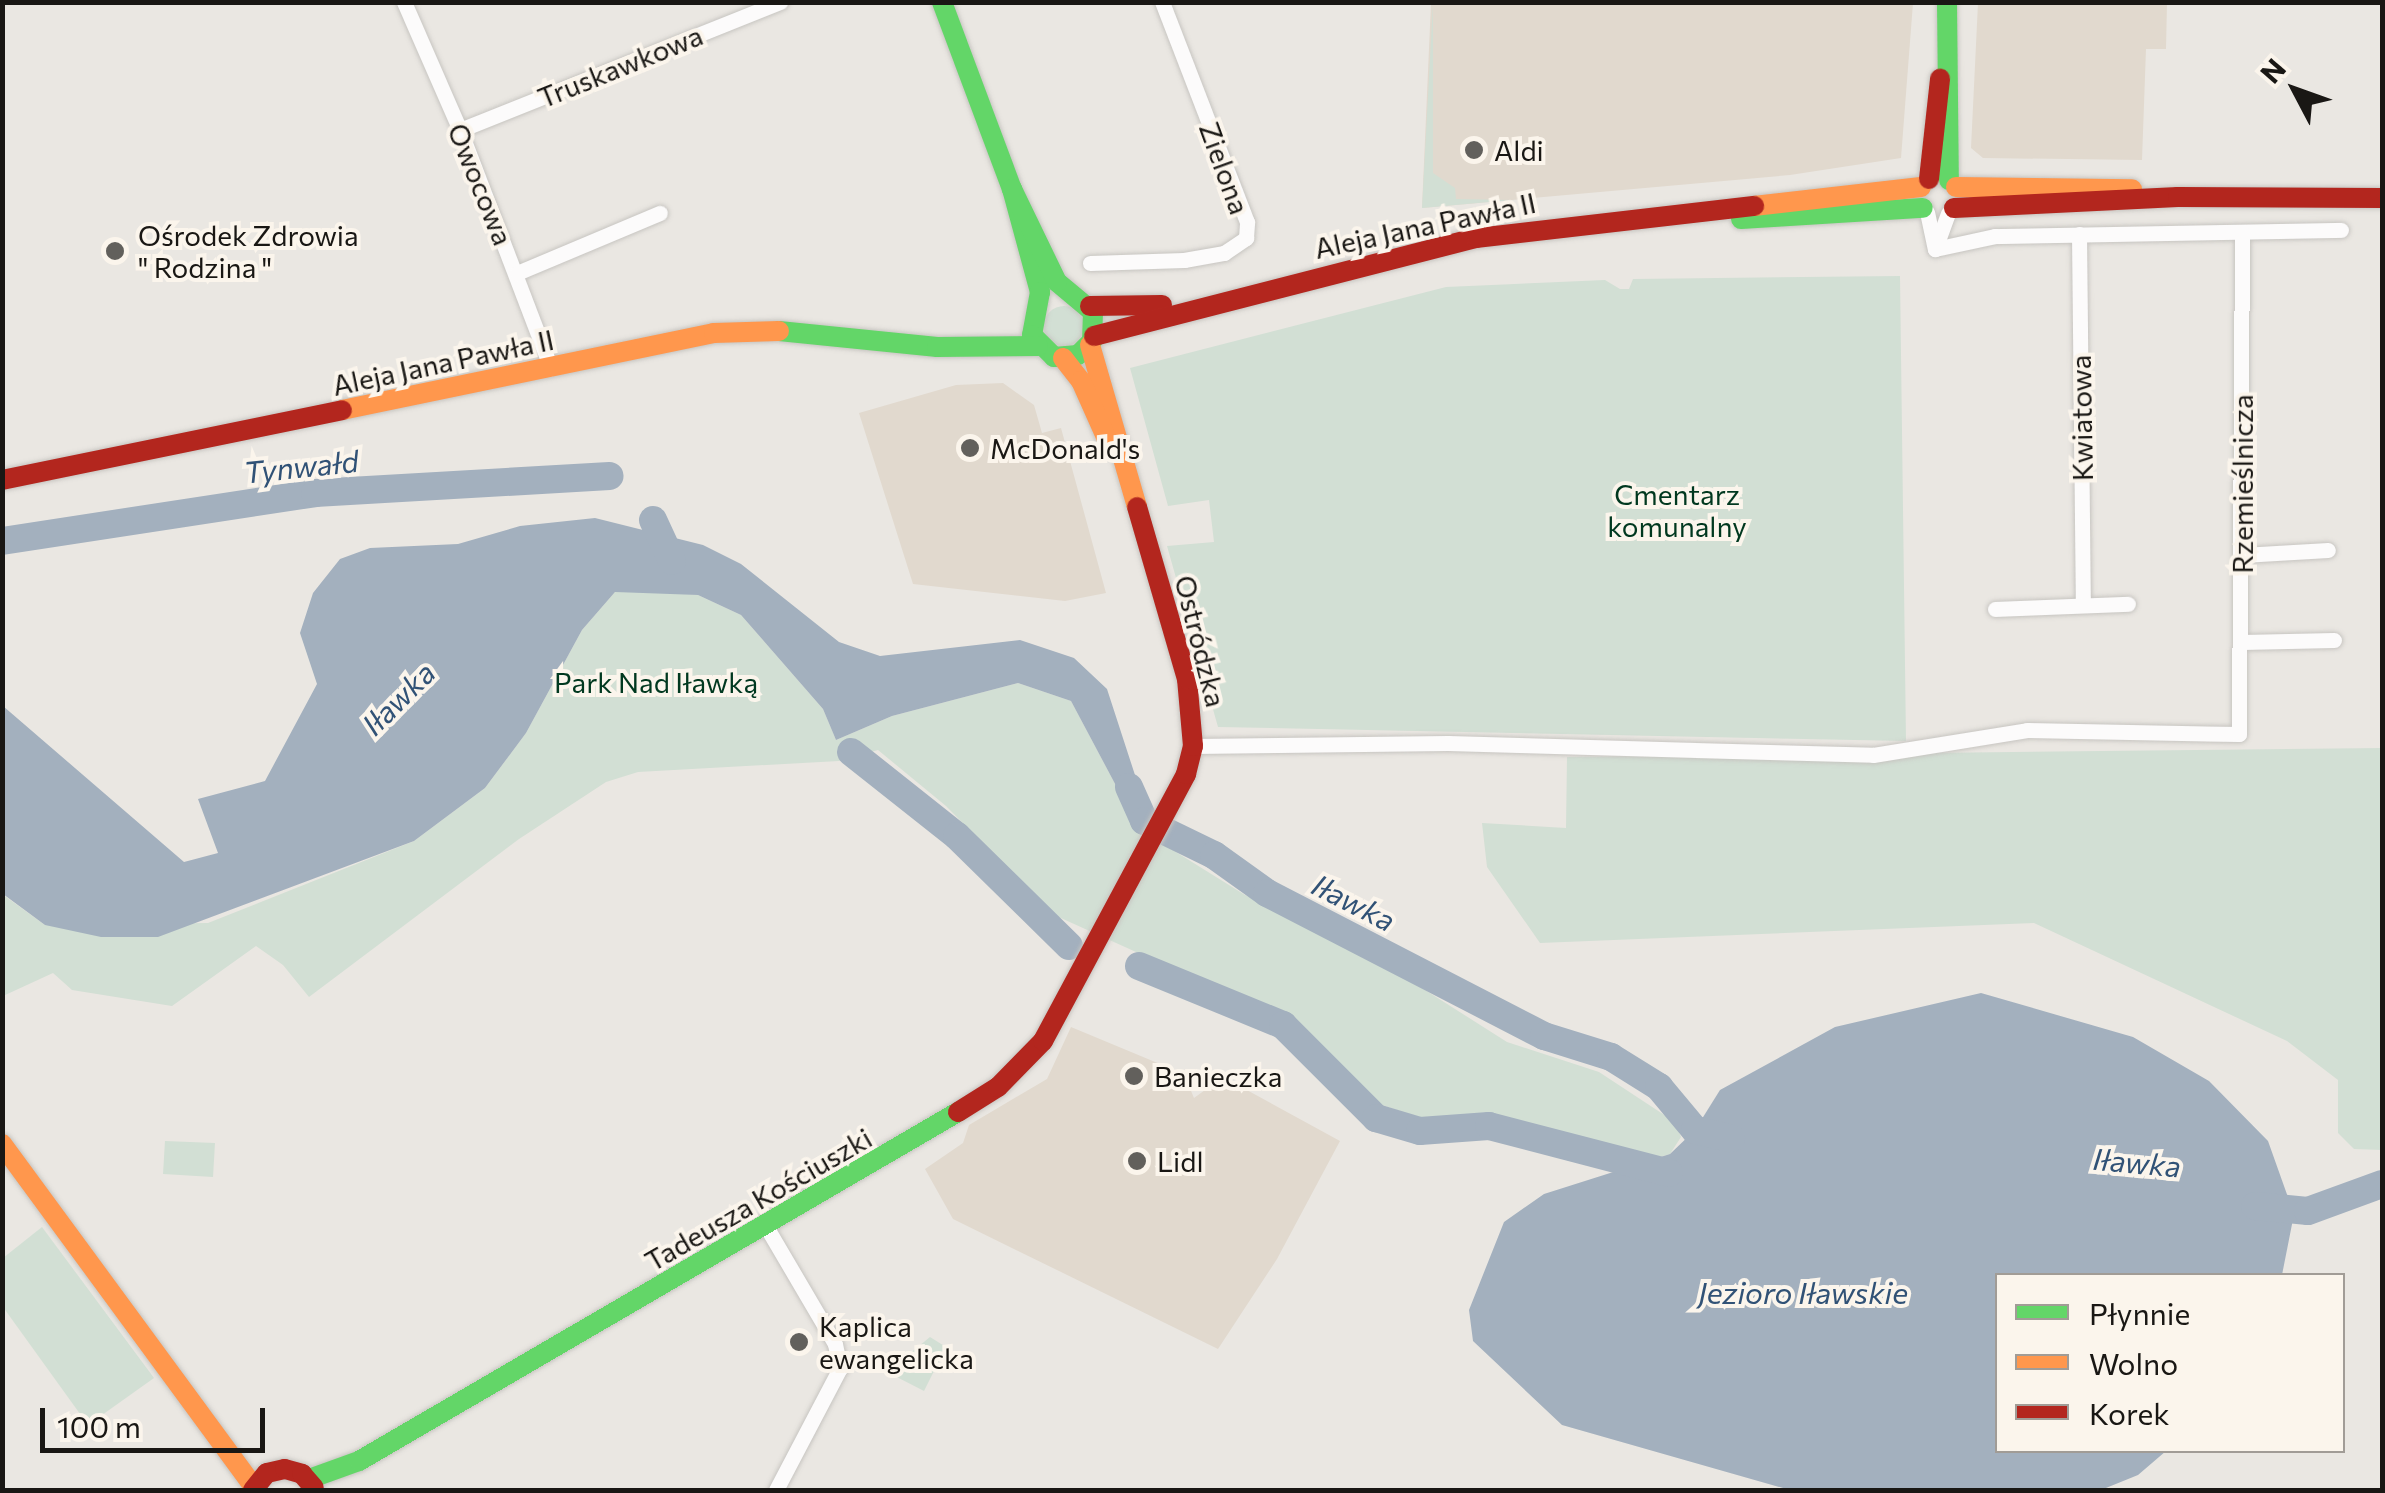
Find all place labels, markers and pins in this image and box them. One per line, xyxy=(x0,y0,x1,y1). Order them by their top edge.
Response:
place label: Aldi xyxy=(1494,133,1544,167)
marker: Aldi xyxy=(1463,139,1485,161)
place label: Ośrodek Zdrowia " Rodzina " xyxy=(138,218,359,284)
marker: Ośrodek Zdrowia " Rodzina " xyxy=(102,238,128,264)
place label: McDonald's xyxy=(990,431,1140,465)
marker: McDonald's xyxy=(959,437,981,459)
place label: Banieczka xyxy=(1154,1059,1282,1093)
marker: Banieczka xyxy=(1123,1065,1145,1087)
place label: Lidl xyxy=(1157,1144,1204,1178)
marker: Lidl xyxy=(1126,1150,1148,1172)
place label: Kaplica ewangelicka xyxy=(819,1309,974,1375)
marker: Kaplica ewangelicka xyxy=(788,1331,810,1353)

